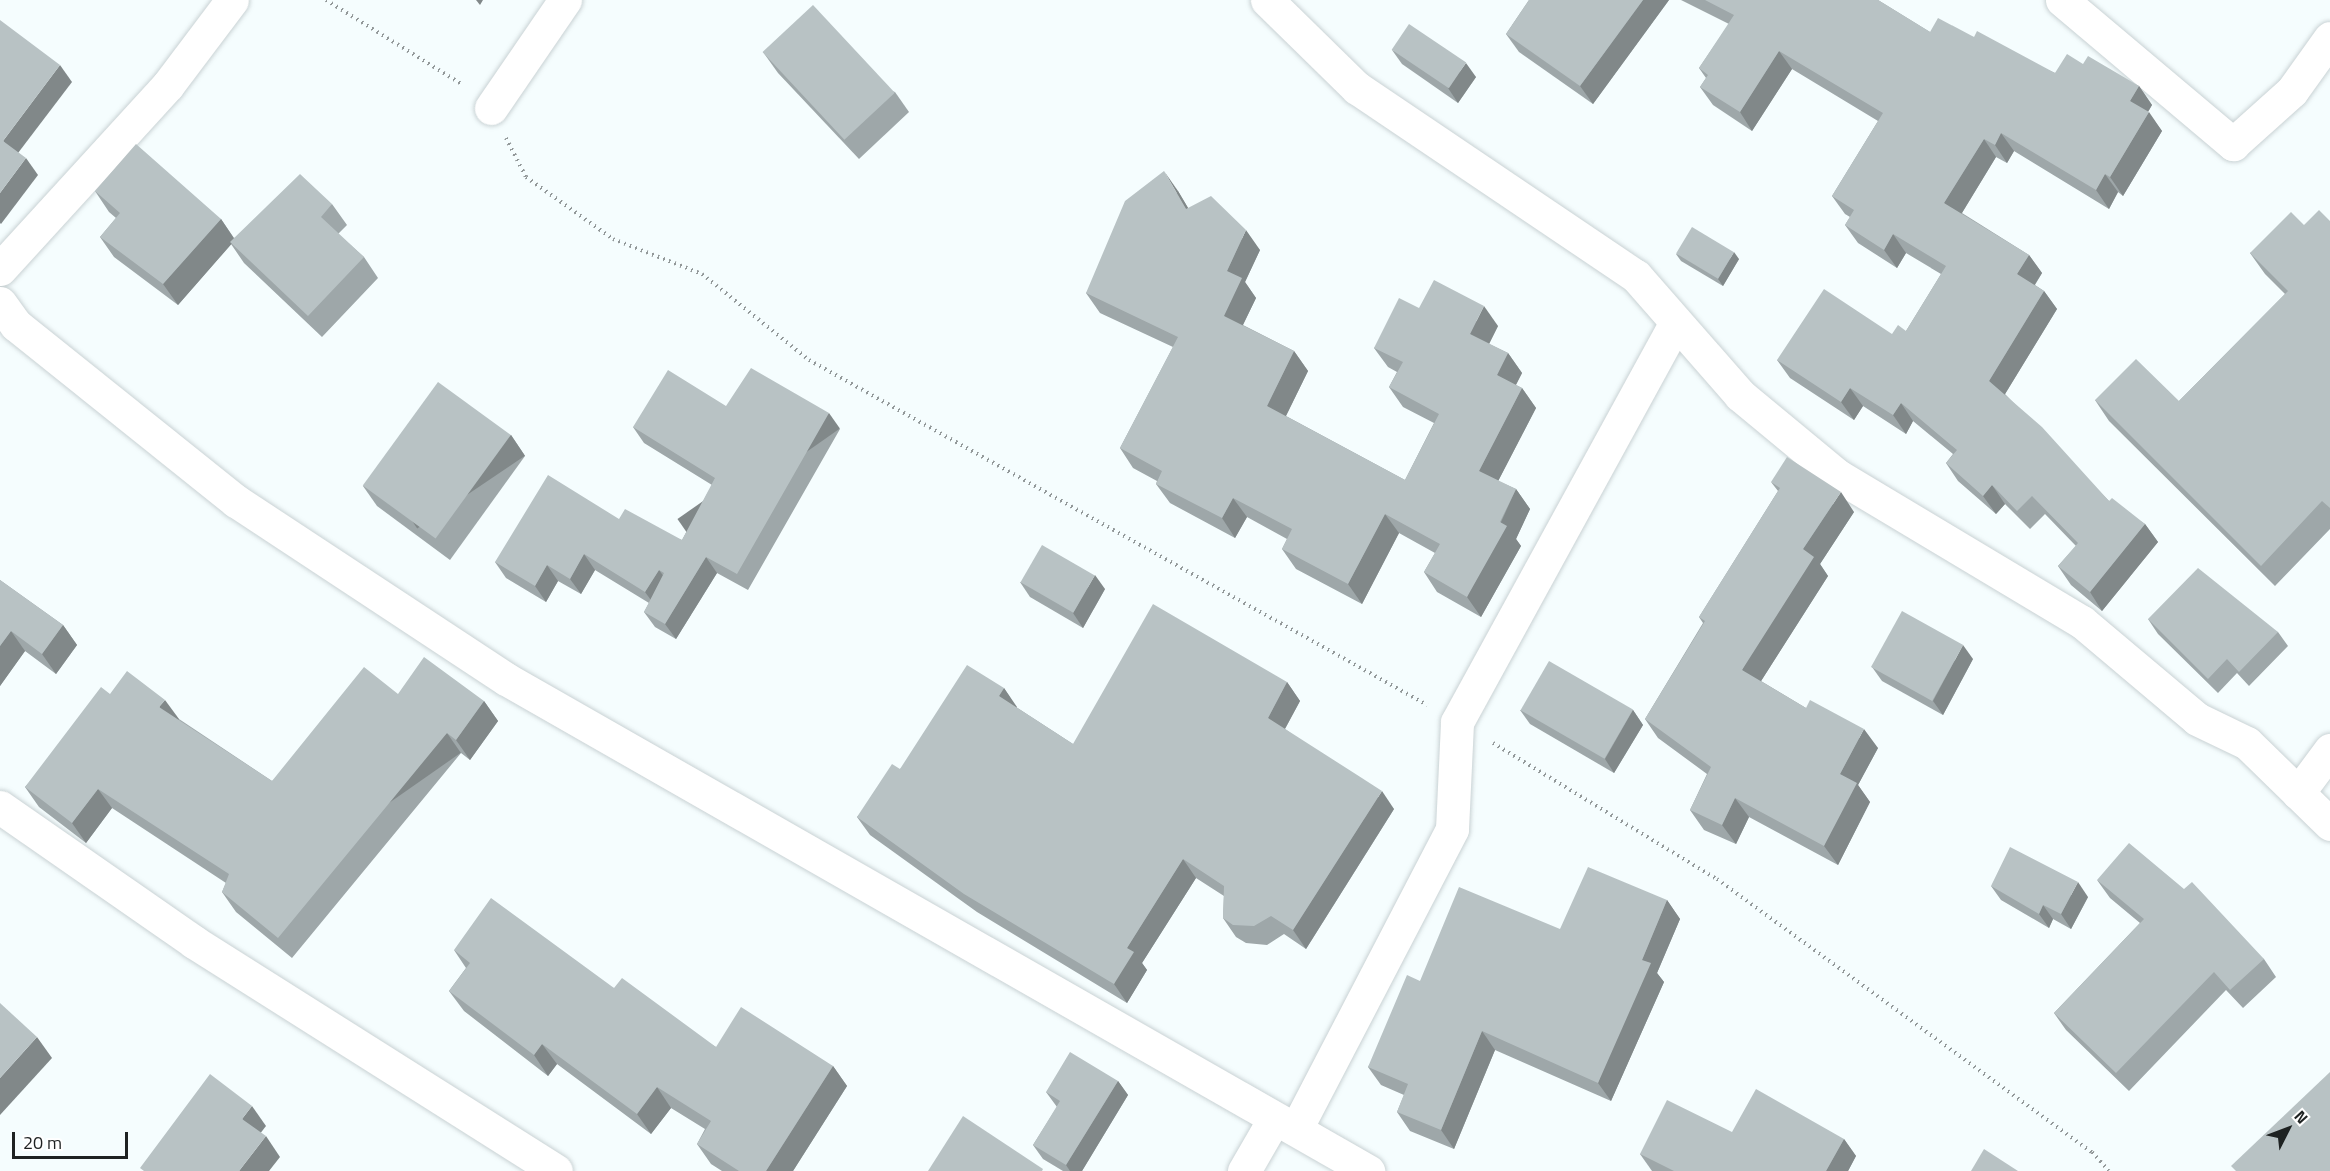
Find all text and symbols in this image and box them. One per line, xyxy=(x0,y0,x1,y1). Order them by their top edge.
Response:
north arrow xyxy=(2258,1099,2318,1159)
text: N xyxy=(2289,1105,2314,1129)
scale bar xyxy=(15,1120,130,1158)
text: 20 m xyxy=(23,1129,62,1156)

